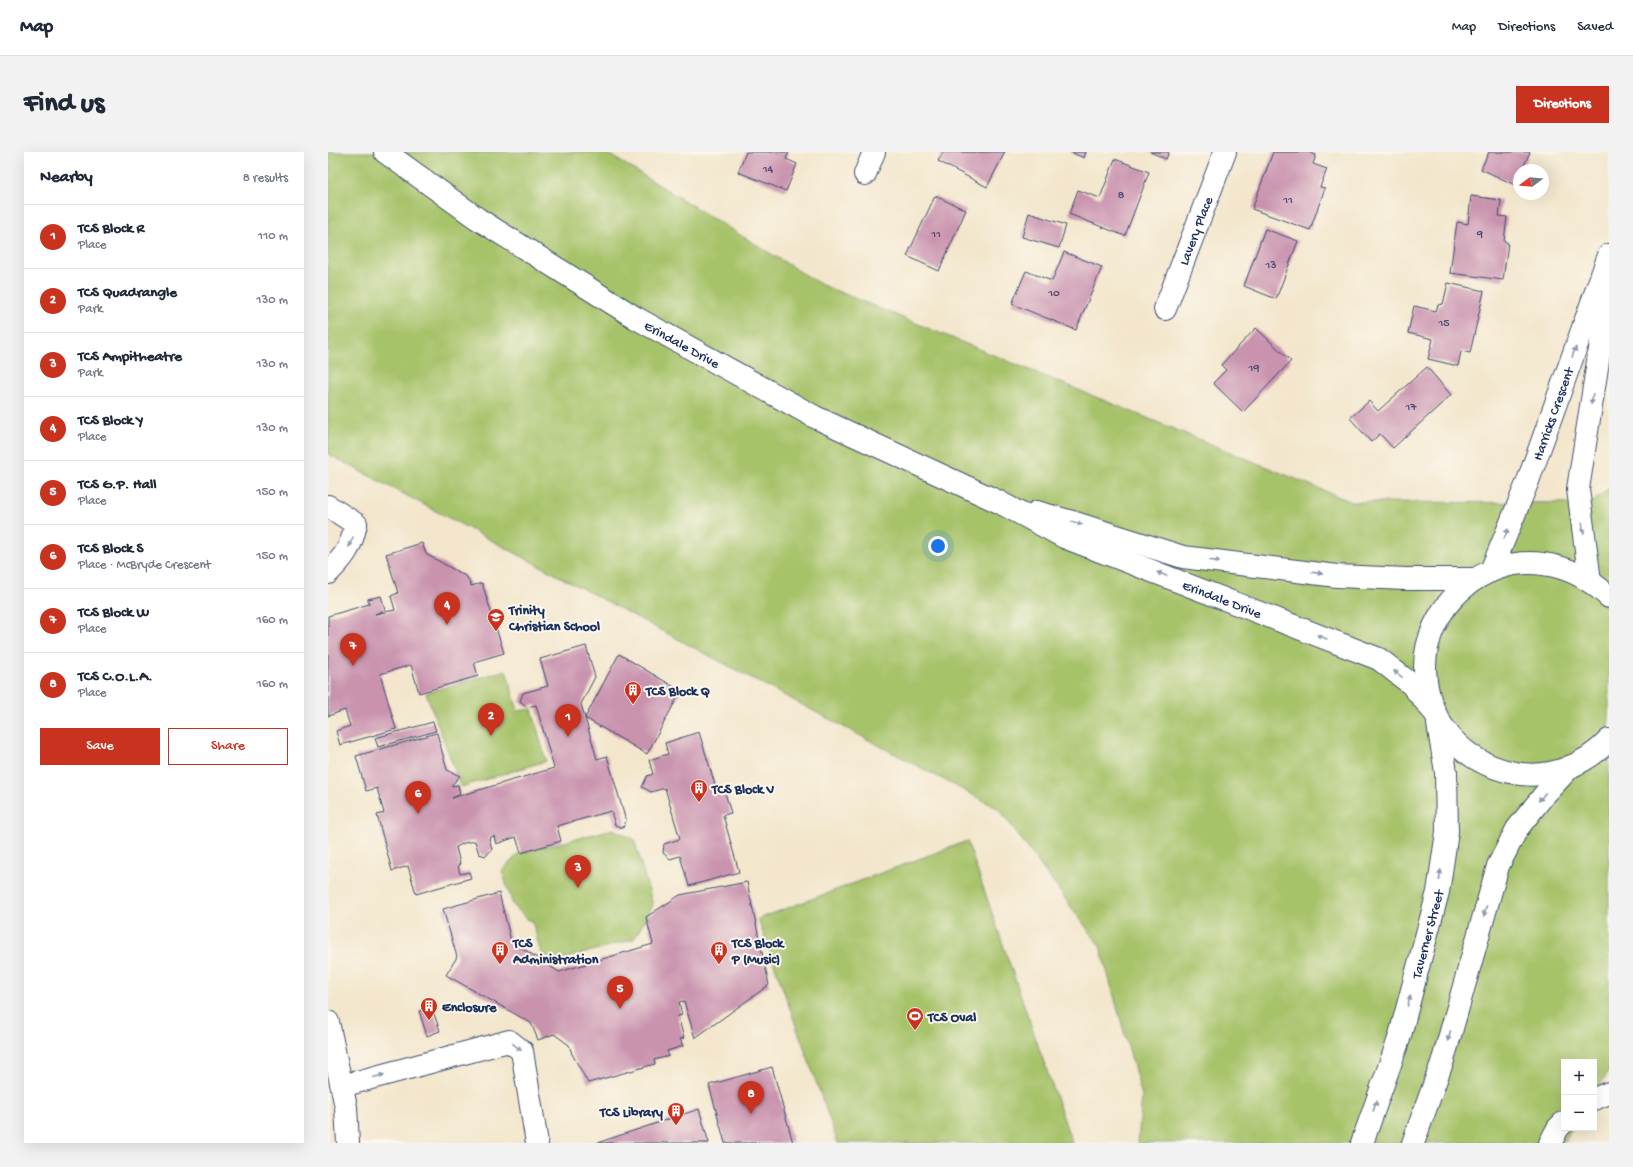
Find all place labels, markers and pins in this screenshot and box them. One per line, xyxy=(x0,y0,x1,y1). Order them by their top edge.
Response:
pin: 4 xyxy=(434,592,460,625)
place label: Trinity Christian School xyxy=(508,603,600,636)
school or university icon: Trinity Christian School xyxy=(486,607,506,632)
pin: 7 xyxy=(340,633,366,666)
building icon: TCS Block Q xyxy=(623,680,643,705)
place label: TCS Block Q xyxy=(645,684,711,701)
pin: 2 xyxy=(478,703,504,736)
pin: 1 xyxy=(555,704,581,737)
building icon: TCS Block V xyxy=(689,778,709,803)
pin: 6 xyxy=(405,781,431,814)
place label: TCS Block V xyxy=(711,782,775,799)
pin: 3 xyxy=(565,855,591,888)
place label: TCS Administration xyxy=(512,936,599,969)
place label: TCS Block P (Music) xyxy=(731,936,785,969)
building icon: TCS Administration xyxy=(490,940,510,965)
building icon: TCS Block P (Music) xyxy=(709,940,729,965)
pin: 5 xyxy=(607,976,633,1009)
building icon: Enclosure xyxy=(419,996,439,1021)
place label: Enclosure xyxy=(442,1000,497,1017)
sports icon: TCS Oval xyxy=(905,1006,925,1031)
place label: TCS Oval xyxy=(927,1010,976,1027)
pin: 8 xyxy=(738,1081,764,1114)
building icon: TCS Library xyxy=(666,1101,686,1126)
place label: TCS Library xyxy=(599,1105,663,1122)

